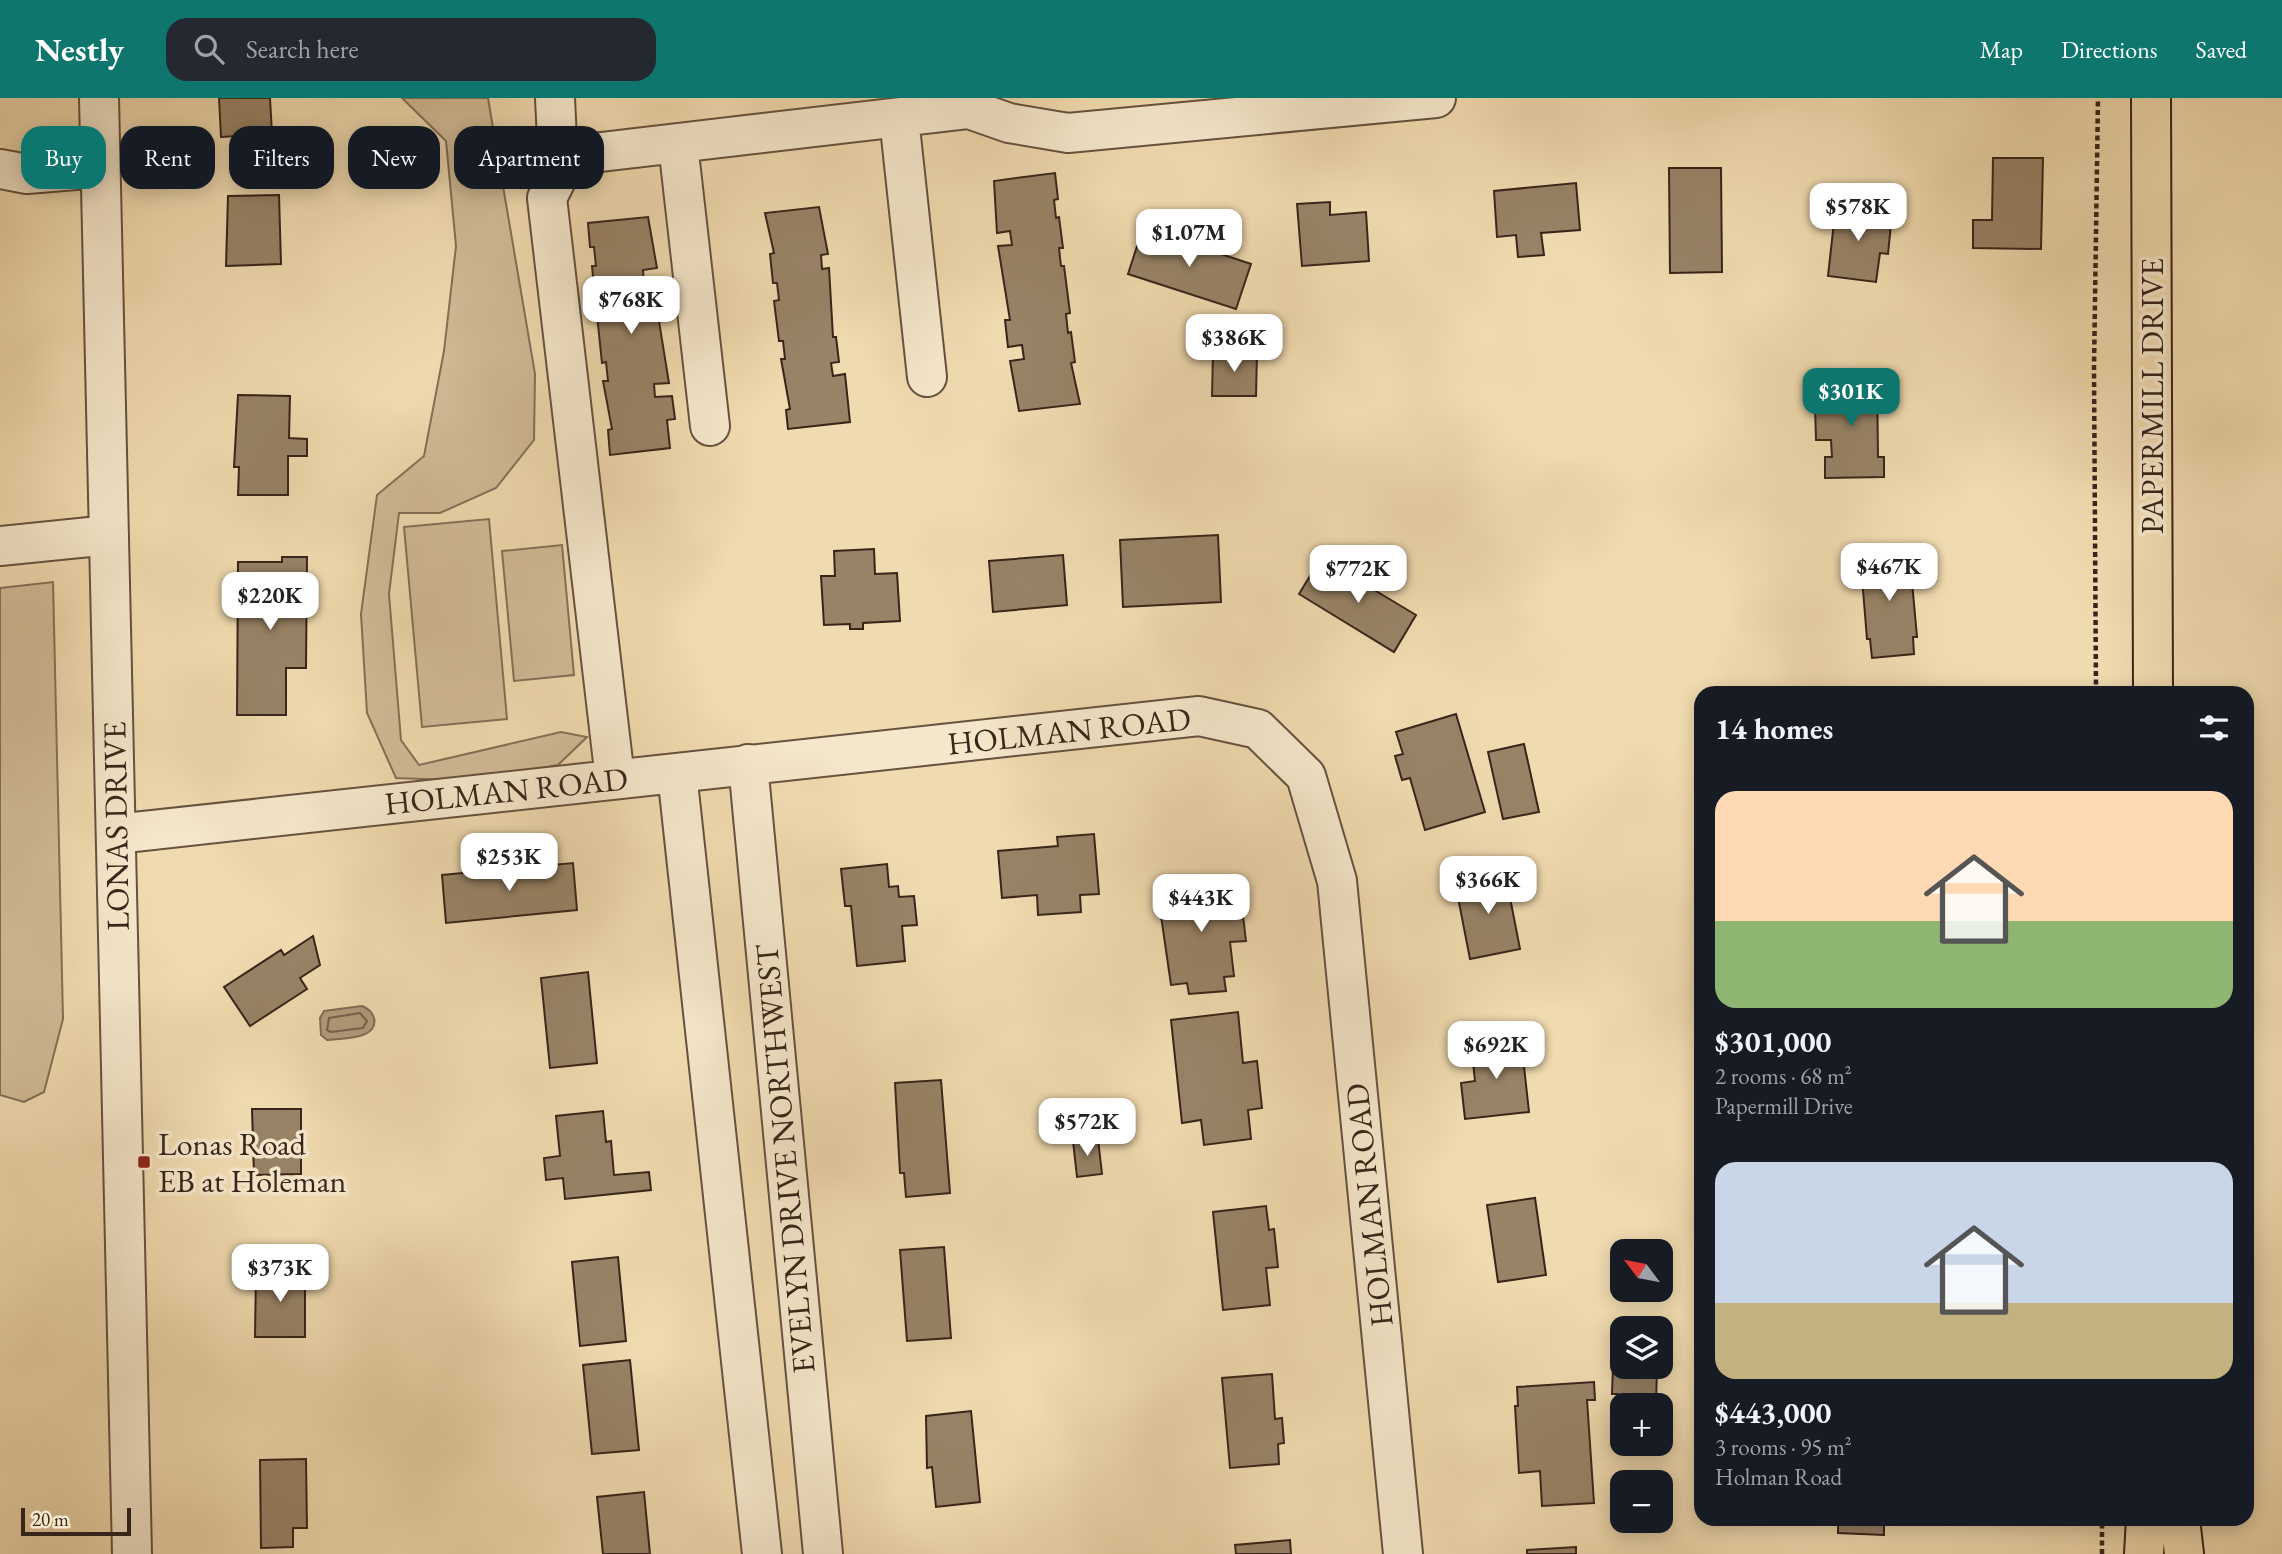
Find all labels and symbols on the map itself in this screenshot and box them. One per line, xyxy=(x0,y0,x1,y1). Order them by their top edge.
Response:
pin: $578K xyxy=(1809,184,1907,243)
pin: $1.07M xyxy=(1132,209,1246,269)
street label: PAPERMILL DRIVE xyxy=(2131,258,2173,534)
pin: $768K xyxy=(582,276,680,336)
pin: $386K xyxy=(1185,314,1283,374)
pin: $301K xyxy=(1802,368,1900,428)
pin: $467K xyxy=(1840,544,1938,603)
pin: $772K xyxy=(1309,546,1407,605)
pin: $220K xyxy=(221,573,319,632)
street label: HOLMAN ROAD xyxy=(945,697,1193,765)
street label: LONAS DRIVE xyxy=(93,721,139,931)
street label: HOLMAN ROAD xyxy=(382,757,630,825)
pin: $253K xyxy=(460,834,558,893)
pin: $366K xyxy=(1439,856,1537,916)
pin: $443K xyxy=(1152,874,1250,934)
street label: EVELYN DRIVE NORTHWEST xyxy=(745,942,825,1375)
pin: $692K xyxy=(1447,1021,1545,1081)
street label: HOLMAN ROAD xyxy=(1335,1081,1403,1329)
pin: $572K xyxy=(1038,1098,1136,1158)
place label: Lonas Road EB at Holeman xyxy=(158,1123,347,1202)
marker: Lonas Road EB at Holeman xyxy=(136,1154,152,1170)
north arrow xyxy=(1610,1239,1673,1302)
pin: $373K xyxy=(231,1244,329,1304)
scale bar xyxy=(21,1505,131,1537)

